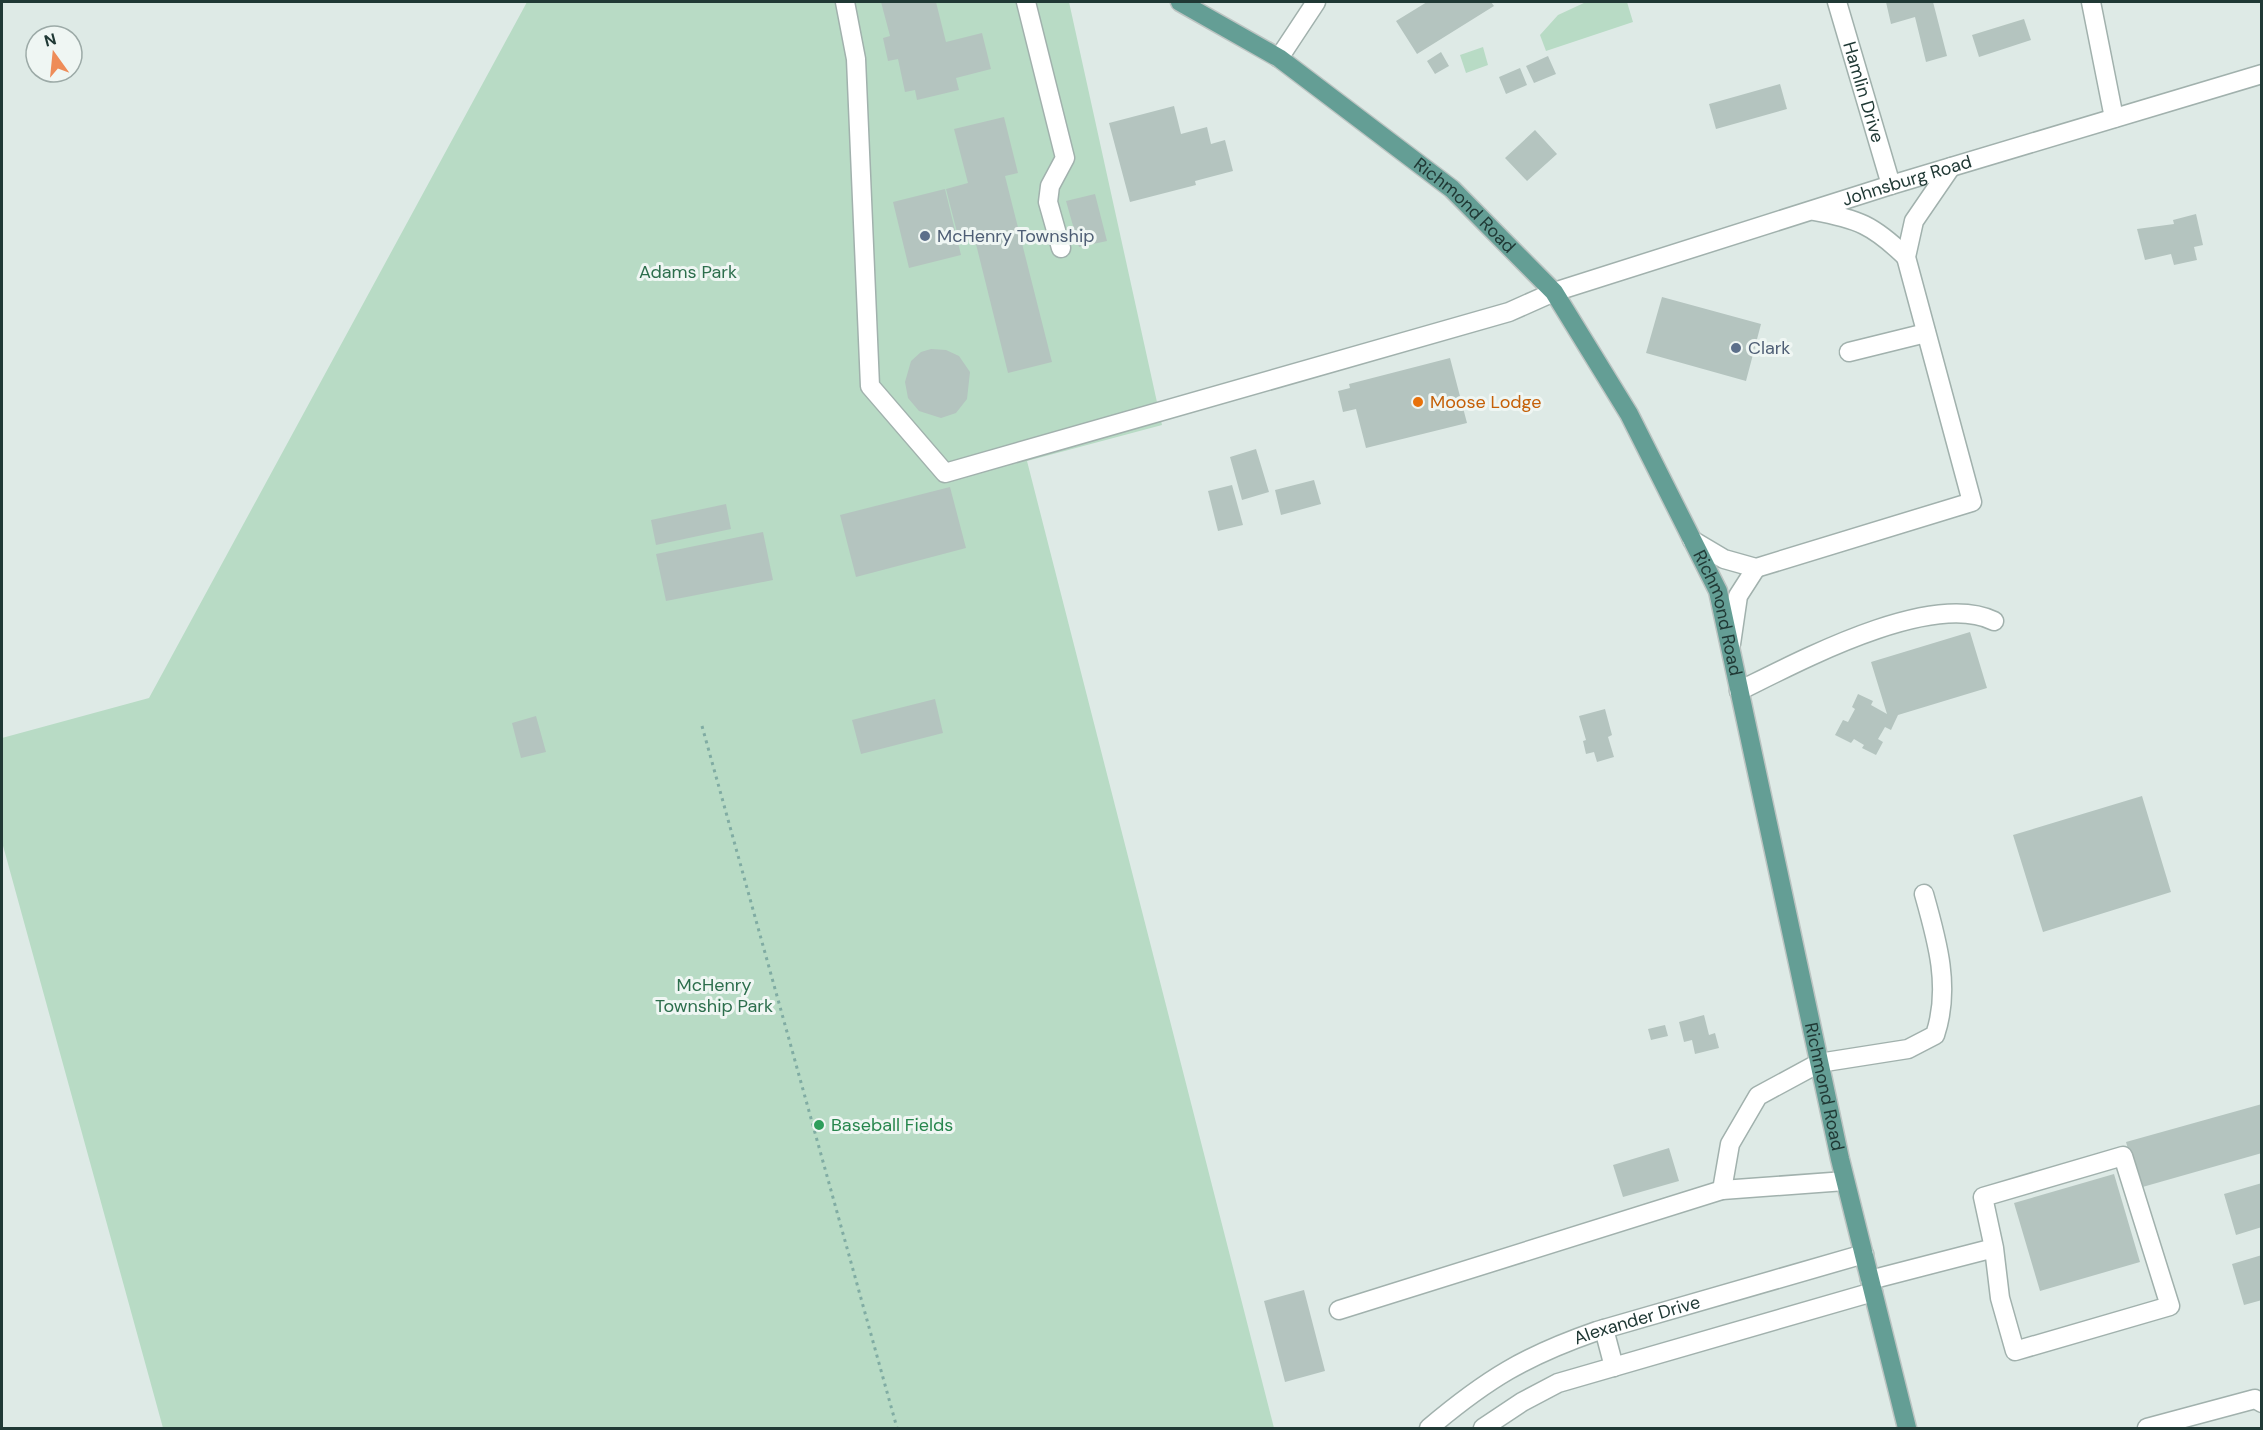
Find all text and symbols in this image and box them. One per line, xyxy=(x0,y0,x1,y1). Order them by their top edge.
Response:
north arrow xyxy=(24,24,84,84)
text: N xyxy=(42,28,59,52)
street label: Hamlin Drive xyxy=(1837,39,1890,146)
street label: Johnsburg Road xyxy=(1839,150,1975,212)
street label: Richmond Road xyxy=(1409,152,1521,258)
place label: McHenry Township xyxy=(937,224,1095,248)
marker: McHenry Township xyxy=(918,229,932,243)
park label: Adams Park xyxy=(639,260,737,284)
place label: Clark xyxy=(1748,336,1790,360)
marker: Clark xyxy=(1729,341,1743,355)
place label: Moose Lodge xyxy=(1430,390,1542,414)
marker: Moose Lodge xyxy=(1411,395,1425,409)
street label: Richmond Road xyxy=(1687,546,1748,678)
park label: McHenry Township Park xyxy=(655,973,773,1018)
street label: Richmond Road xyxy=(1799,1020,1850,1153)
place label: Baseball Fields xyxy=(831,1113,953,1137)
marker: Baseball Fields xyxy=(812,1118,826,1132)
street label: Alexander Drive xyxy=(1570,1290,1703,1350)

